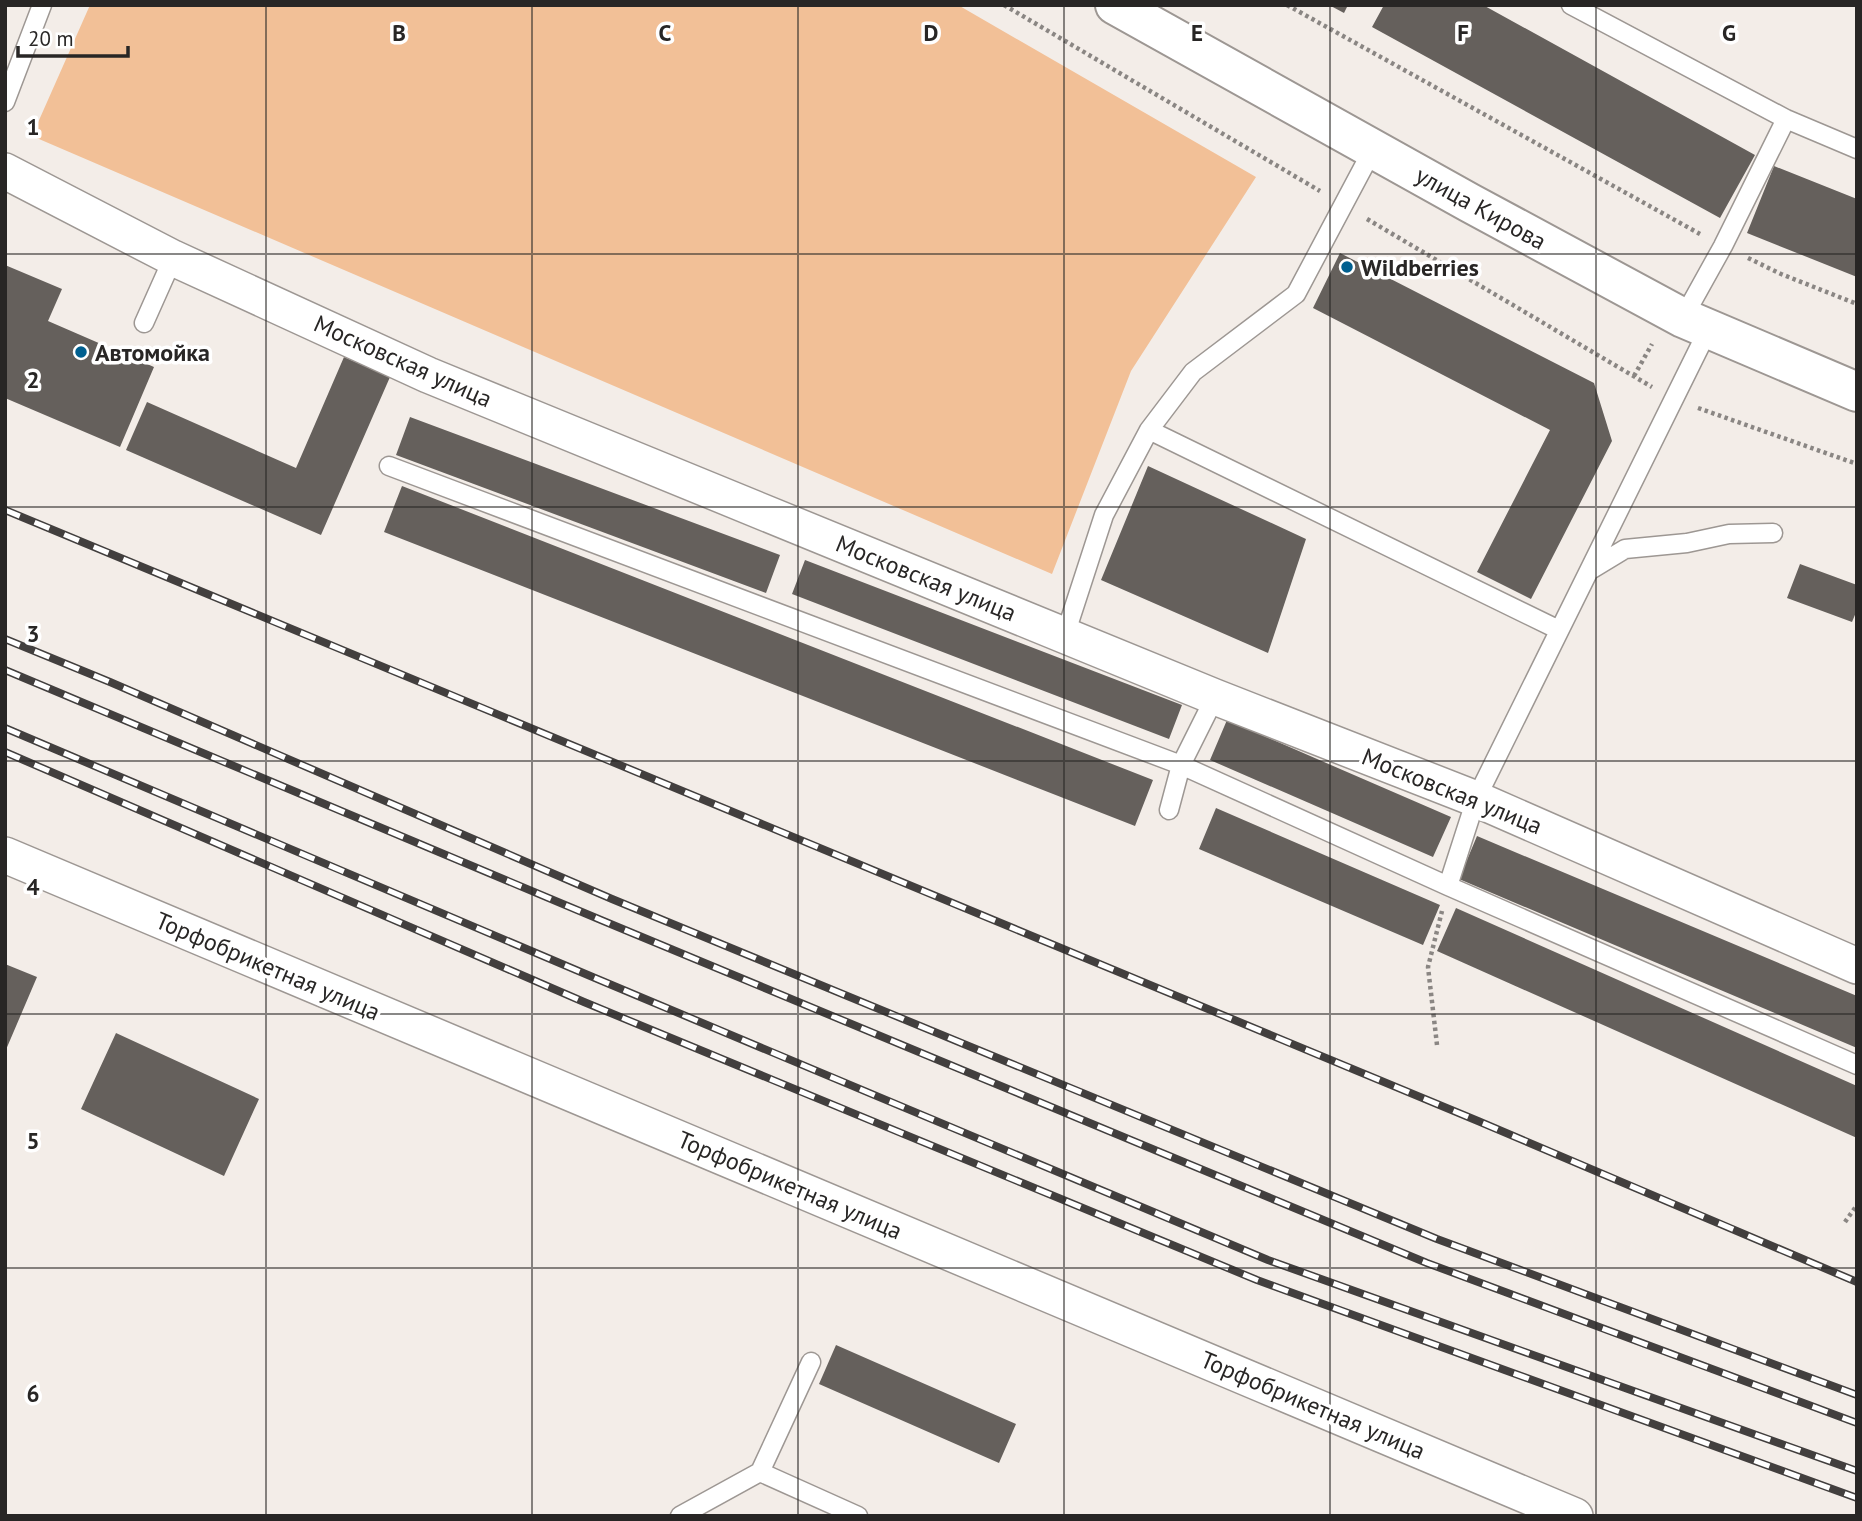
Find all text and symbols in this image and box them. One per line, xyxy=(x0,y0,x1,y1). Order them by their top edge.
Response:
scale bar xyxy=(18,14,128,58)
text: B xyxy=(392,18,406,47)
text: C xyxy=(659,18,672,47)
text: D xyxy=(924,18,938,47)
text: E xyxy=(1191,18,1203,47)
text: F xyxy=(1457,18,1469,47)
text: G xyxy=(1722,18,1736,47)
text: 20 m xyxy=(28,25,74,52)
text: 1 xyxy=(26,112,40,141)
street label: улица Кирова xyxy=(1410,159,1552,257)
place label: Wildberries xyxy=(1361,252,1479,283)
marker: Wildberries xyxy=(1339,259,1355,275)
street label: Московская улица xyxy=(309,308,497,414)
place label: Автомойка xyxy=(95,337,210,368)
marker: Автомойка xyxy=(73,344,89,360)
text: 2 xyxy=(26,365,40,394)
street label: Московская улица xyxy=(831,528,1021,628)
text: 3 xyxy=(26,619,40,648)
street label: Московская улица xyxy=(1357,741,1547,841)
text: 4 xyxy=(26,872,40,901)
street label: Торфобрикетная улица xyxy=(151,905,385,1027)
street label: Торфобрикетная улица xyxy=(673,1124,907,1246)
text: 5 xyxy=(26,1126,40,1155)
street label: Торфобрикетная улица xyxy=(1196,1344,1430,1466)
text: 6 xyxy=(26,1379,40,1408)

